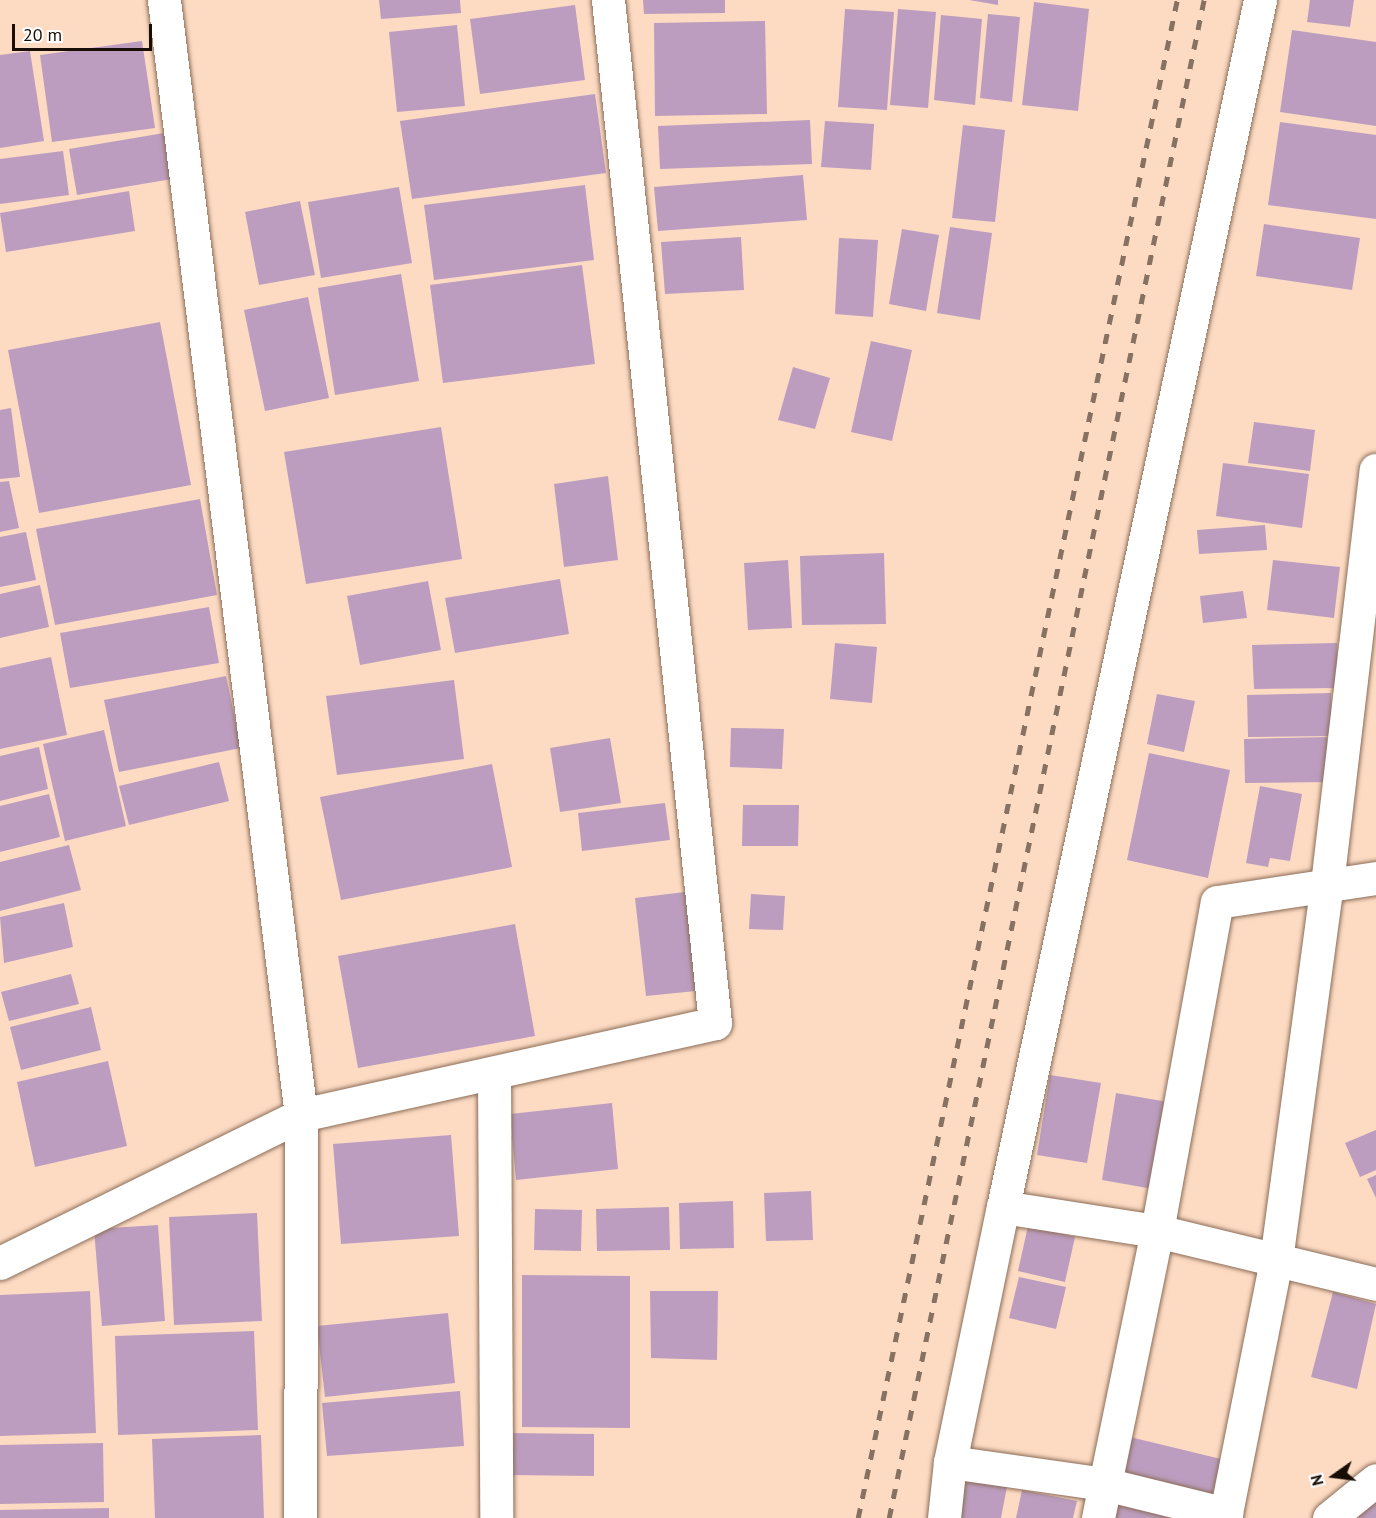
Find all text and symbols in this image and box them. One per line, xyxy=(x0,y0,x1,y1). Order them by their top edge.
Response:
scale bar xyxy=(15,12,154,50)
text: 20 m xyxy=(23,23,62,46)
north arrow xyxy=(1304,1446,1364,1506)
text: N xyxy=(1306,1473,1328,1488)

